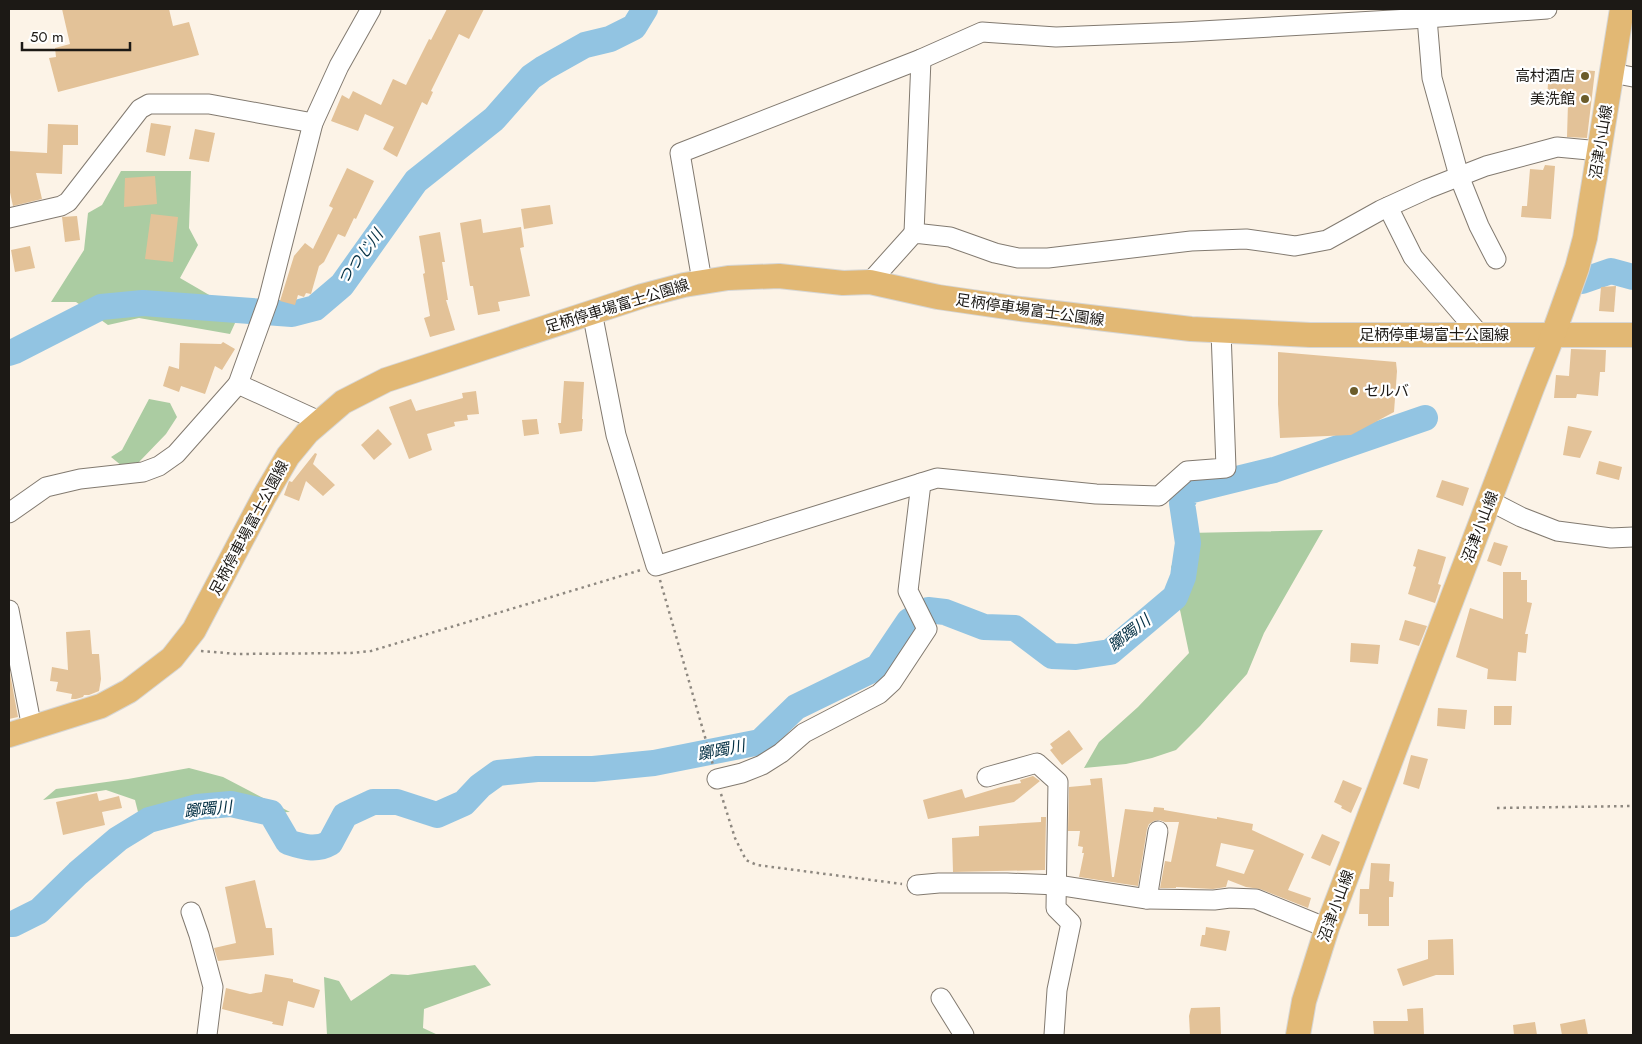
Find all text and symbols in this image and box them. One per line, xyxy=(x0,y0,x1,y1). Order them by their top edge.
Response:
scale bar xyxy=(22,20,130,52)
text: 50 m xyxy=(30,26,64,48)
place label: 高村酒店 xyxy=(1515,65,1575,87)
marker: 高村酒店 xyxy=(1579,70,1591,82)
place label: 美洗館 xyxy=(1530,88,1575,110)
marker: 美洗館 xyxy=(1579,93,1591,105)
street label: 沼津小山線 xyxy=(1584,103,1618,181)
water label: つつじ川 xyxy=(332,223,390,289)
street label: 足柄停車場富士公園線 xyxy=(542,274,692,338)
street label: 足柄停車場富士公園線 xyxy=(954,289,1106,331)
street label: 足柄停車場富士公園線 xyxy=(1359,324,1509,346)
place label: セルバ xyxy=(1364,380,1409,402)
marker: セルバ xyxy=(1348,385,1360,397)
street label: 足柄停車場富士公園線 xyxy=(204,457,294,599)
street label: 沼津小山線 xyxy=(1456,488,1504,566)
water label: 躑躅川 xyxy=(1103,608,1157,657)
water label: 躑躅川 xyxy=(695,734,749,766)
water label: 躑躅川 xyxy=(183,795,235,823)
street label: 沼津小山線 xyxy=(1313,867,1359,945)

